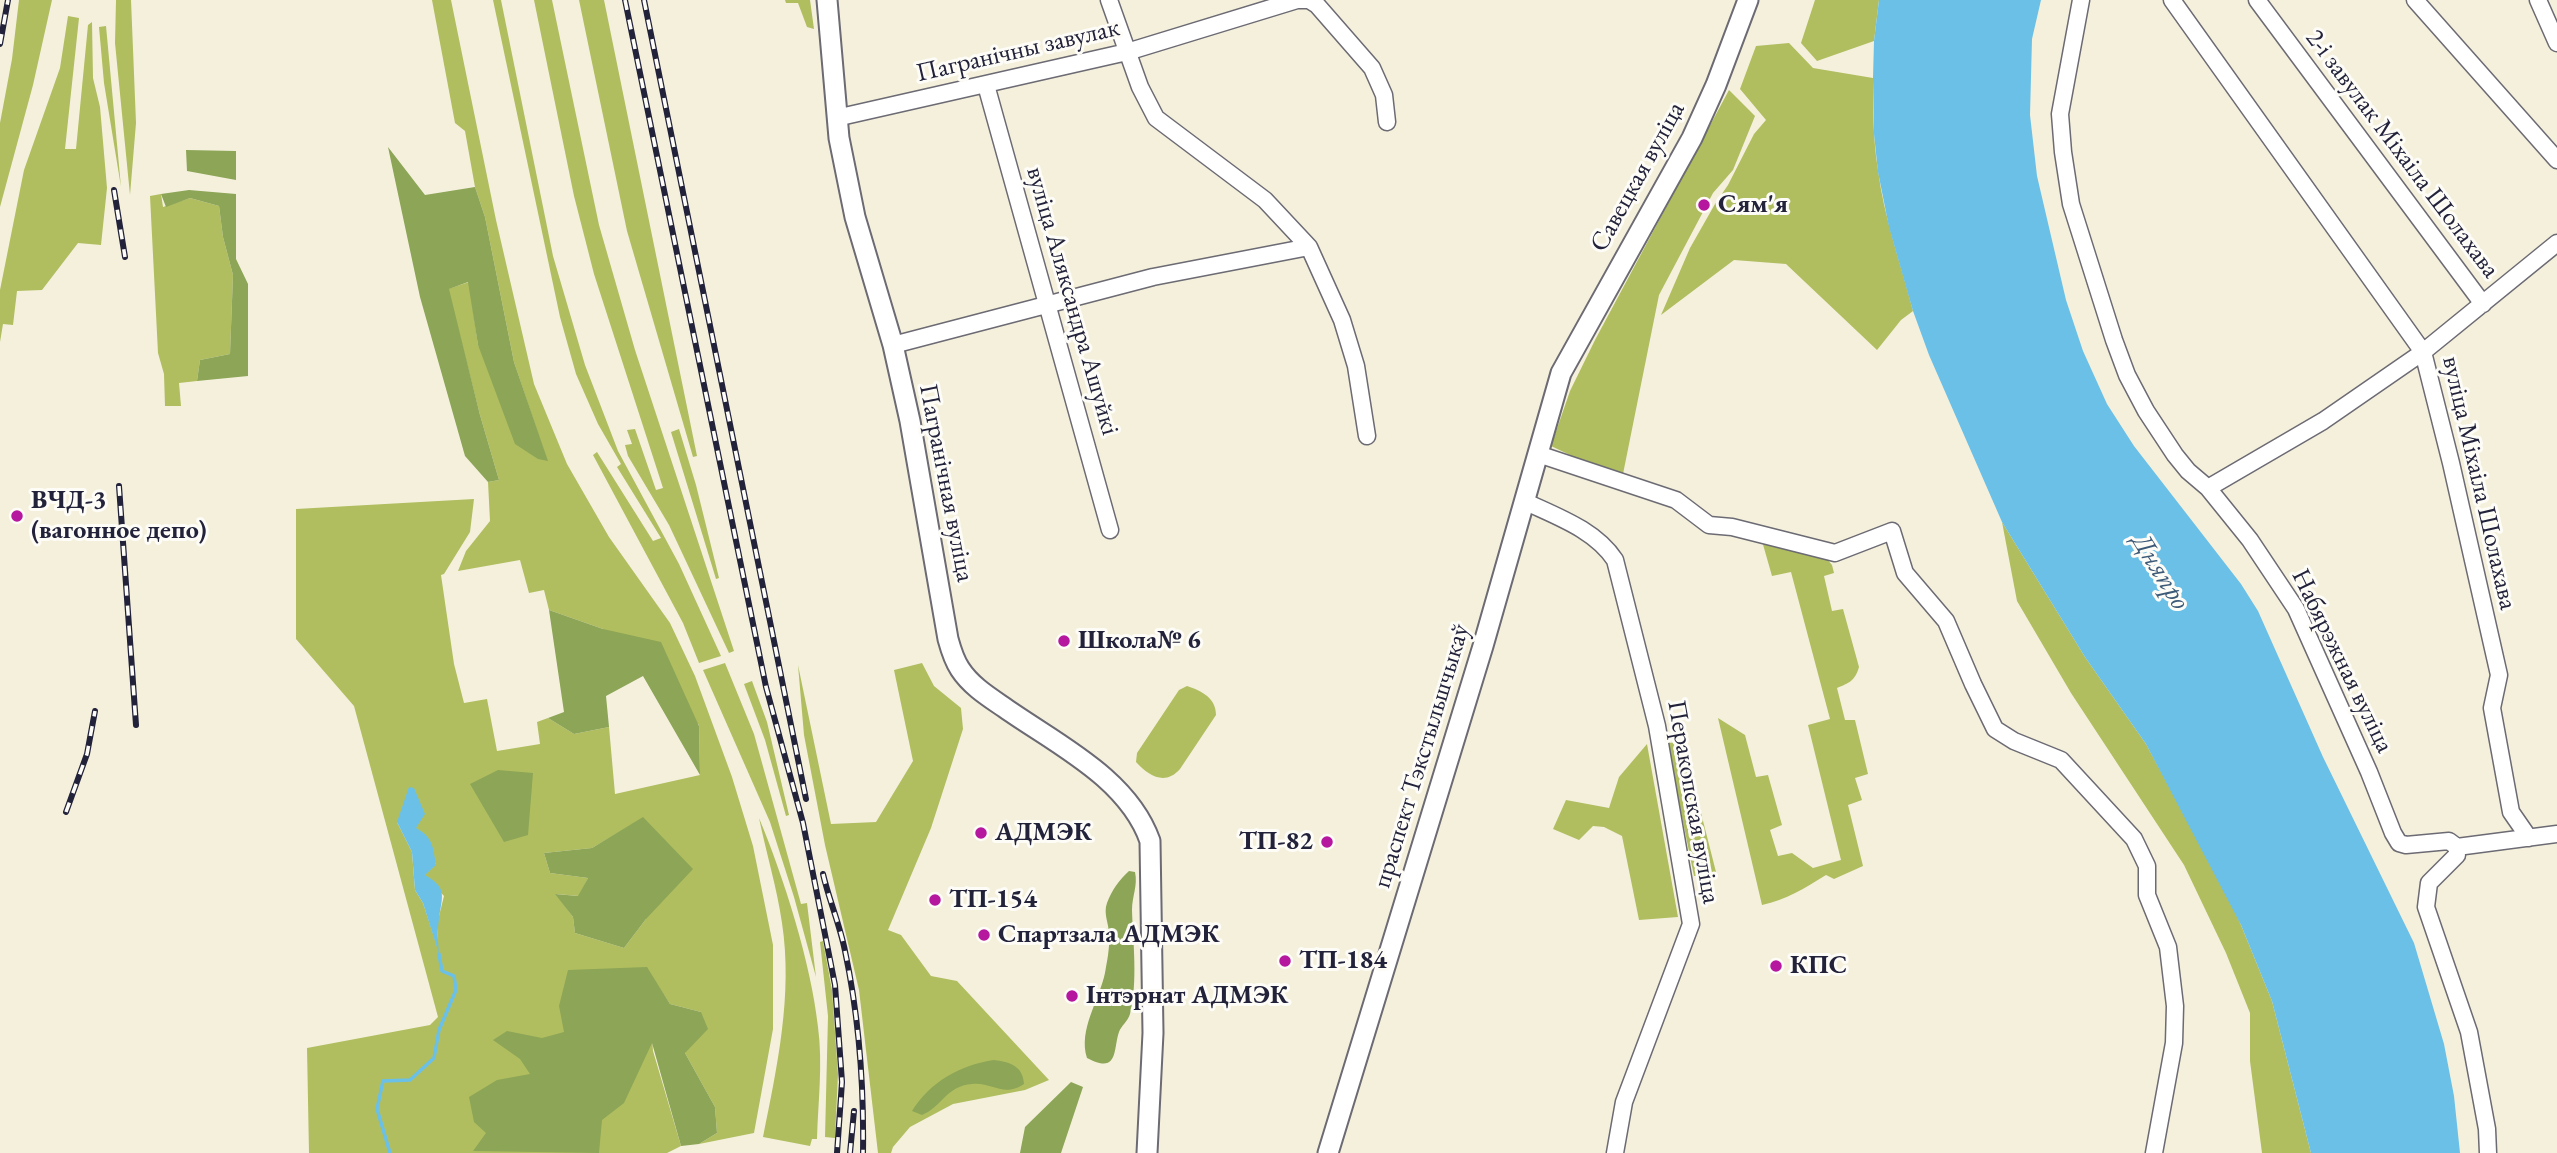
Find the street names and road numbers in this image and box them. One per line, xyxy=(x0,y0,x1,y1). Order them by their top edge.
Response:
street label: Пагранічны завулак xyxy=(913,12,1123,90)
street label: 2-і завулак Міхаіла Шолахава xyxy=(2298,23,2506,285)
street label: Савецкая вуліца xyxy=(1584,97,1692,257)
street label: вуліца Аляксандра Ашуйкі xyxy=(1019,163,1125,439)
street label: вуліца Міхаіла Шолахава xyxy=(2435,353,2523,613)
street label: Пагранічная вуліца xyxy=(912,381,980,585)
street label: Набярэжная вуліца xyxy=(2284,564,2400,758)
street label: праспект Тэкстыльшчыкаў xyxy=(1367,620,1477,892)
street label: Перакопская вуліца xyxy=(1660,698,1726,906)

